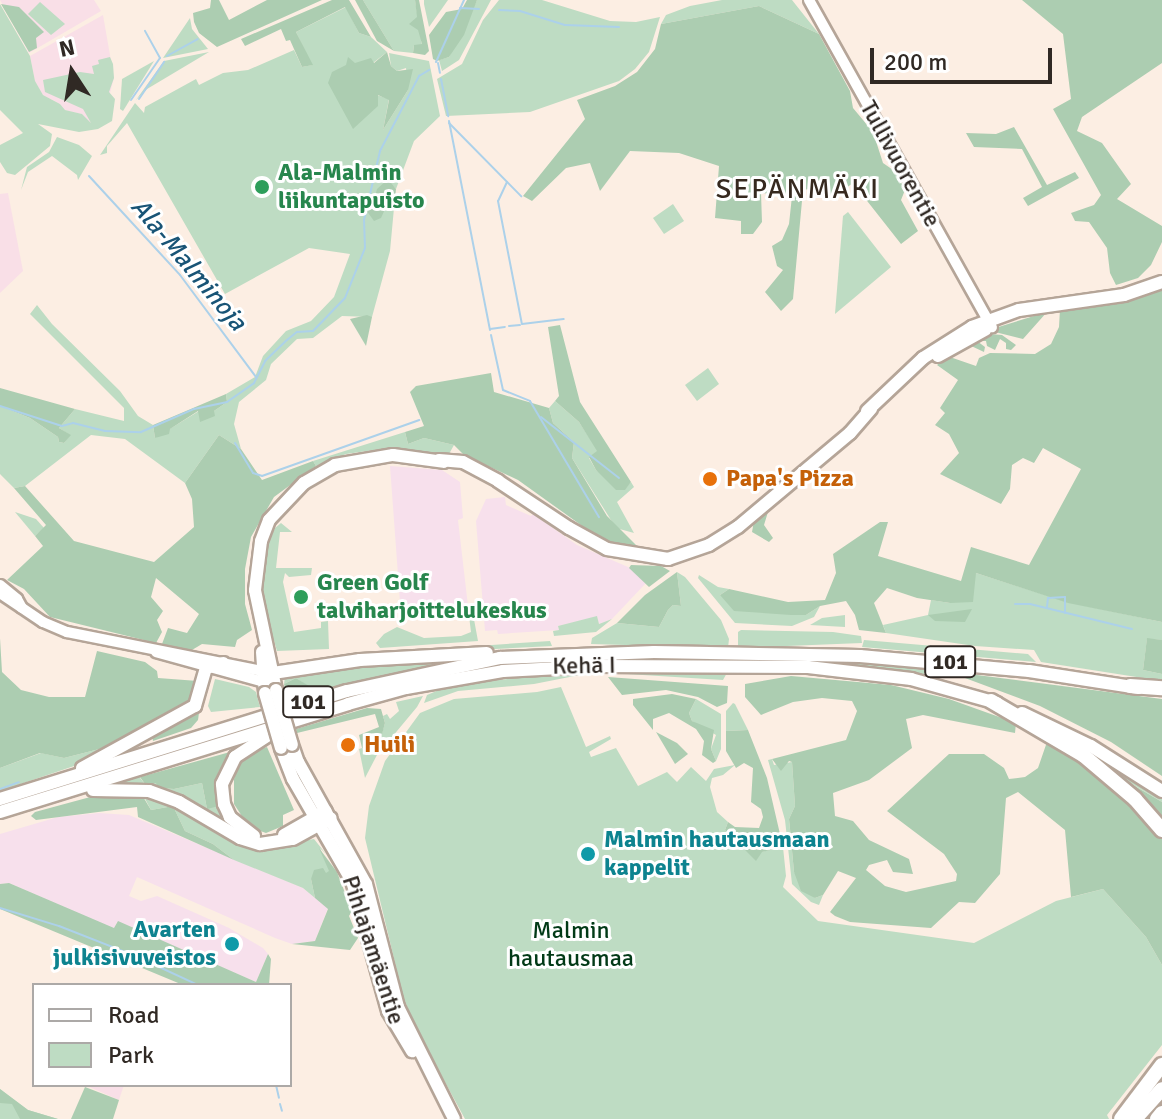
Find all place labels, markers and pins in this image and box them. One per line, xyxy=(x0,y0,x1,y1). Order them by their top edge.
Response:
place label: Ala-Malmin liikuntapuisto xyxy=(278,159,425,215)
marker: Ala-Malmin liikuntapuisto xyxy=(253,178,271,196)
place label: Papa's Pizza xyxy=(726,465,854,493)
marker: Papa's Pizza xyxy=(701,470,719,488)
place label: Green Golf talviharjoittelukeskus xyxy=(317,569,547,625)
marker: Green Golf talviharjoittelukeskus xyxy=(292,588,310,606)
place label: Huili xyxy=(364,731,415,759)
marker: Huili xyxy=(339,736,357,754)
place label: Malmin hautausmaan kappelit xyxy=(604,826,830,882)
marker: Malmin hautausmaan kappelit xyxy=(579,845,597,863)
place label: Avarten julkisivuveistos xyxy=(53,916,216,972)
marker: Avarten julkisivuveistos xyxy=(223,935,241,953)

